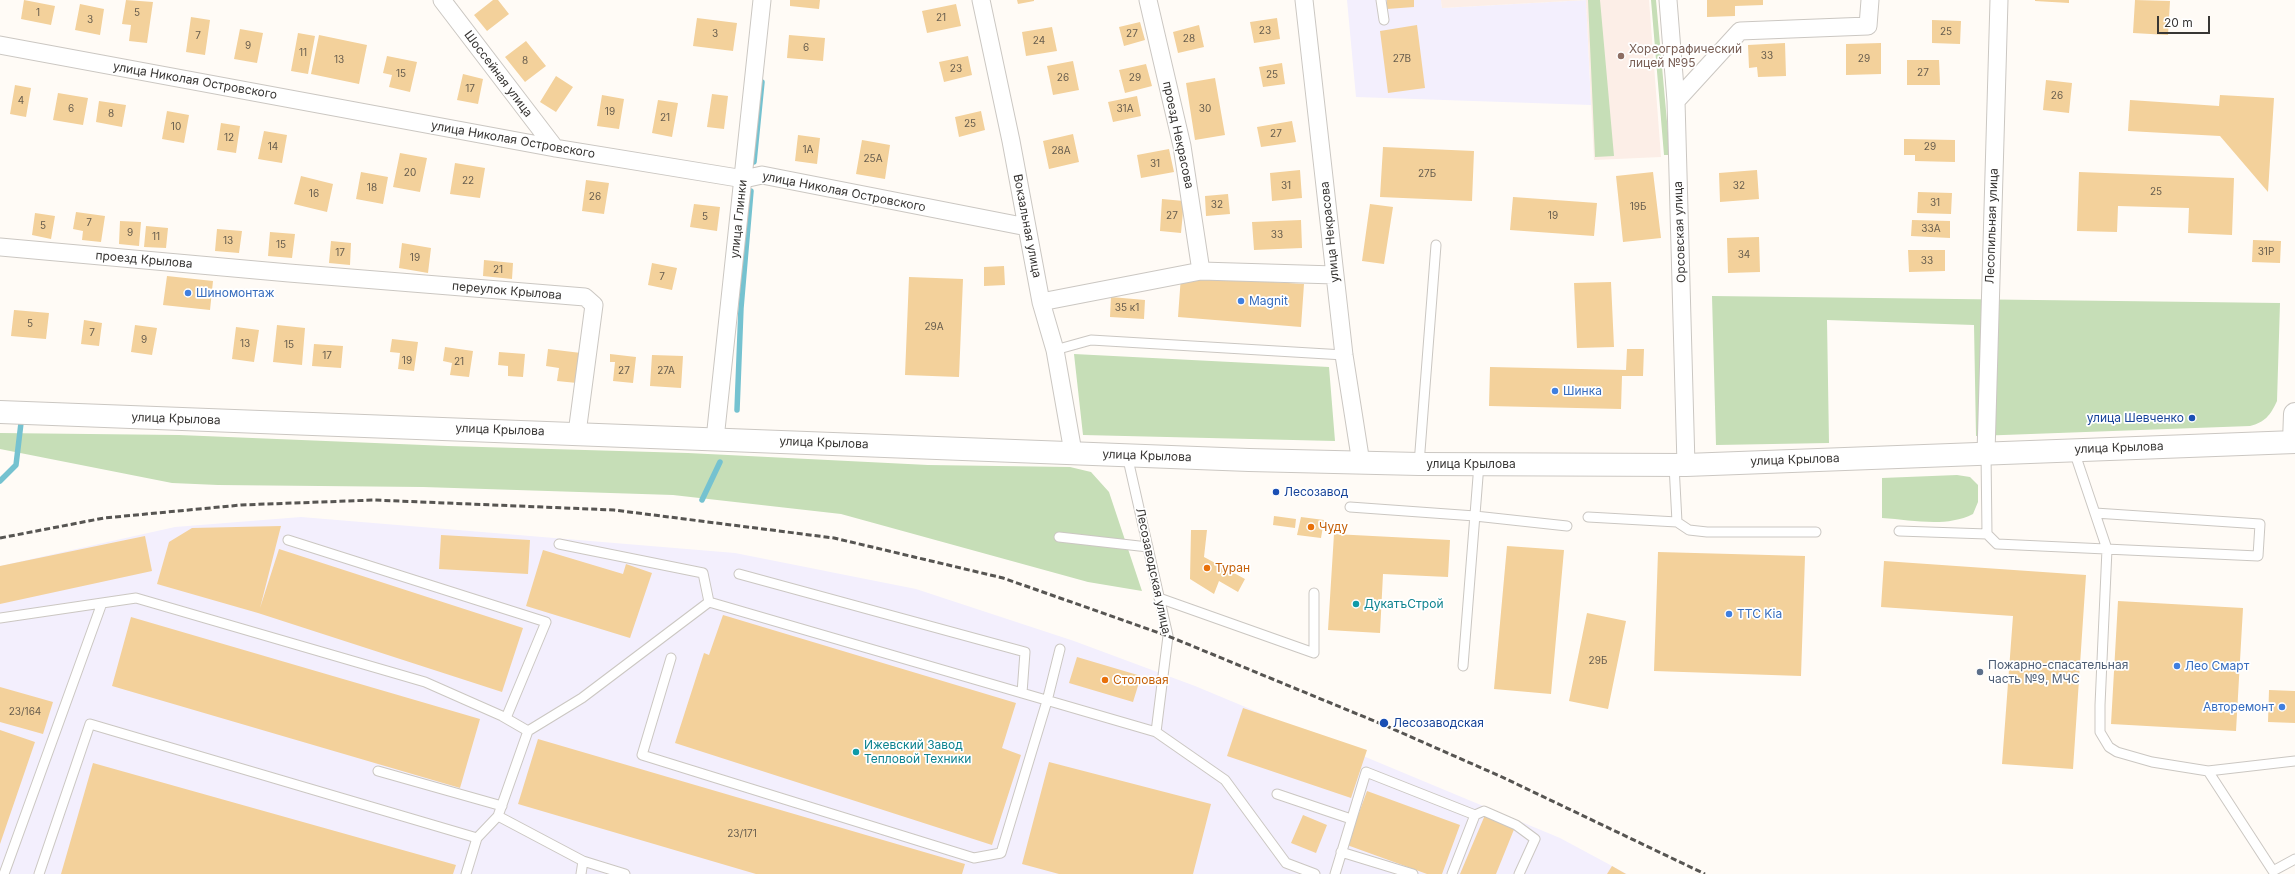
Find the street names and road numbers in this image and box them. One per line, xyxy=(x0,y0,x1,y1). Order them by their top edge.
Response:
street label: Шоссейная улица xyxy=(461,28,535,120)
street label: улица Николая Островского xyxy=(112,59,278,103)
street label: проезд Некрасова xyxy=(1160,80,1196,190)
street label: улица Николая Островского xyxy=(430,118,596,162)
street label: Лесопильная улица xyxy=(1983,168,2001,284)
street label: улица Николая Островского xyxy=(761,169,927,215)
street label: Вокзальная улица xyxy=(1010,173,1044,279)
street label: улица Глинки xyxy=(728,179,750,259)
street label: улица Некрасова xyxy=(1318,181,1342,283)
street label: Орсовская улица xyxy=(1671,181,1689,283)
street label: проезд Крылова xyxy=(95,249,193,271)
street label: переулок Крылова xyxy=(451,279,563,303)
street label: улица Крылова xyxy=(131,410,221,428)
street label: улица Крылова xyxy=(455,421,545,439)
street label: улица Крылова xyxy=(779,434,869,452)
street label: улица Крылова xyxy=(2074,439,2164,457)
street label: улица Крылова xyxy=(1102,447,1192,465)
street label: улица Крылова xyxy=(1750,451,1840,469)
street label: улица Крылова xyxy=(1426,457,1516,471)
street label: Лесозаводская улица xyxy=(1133,507,1173,635)

